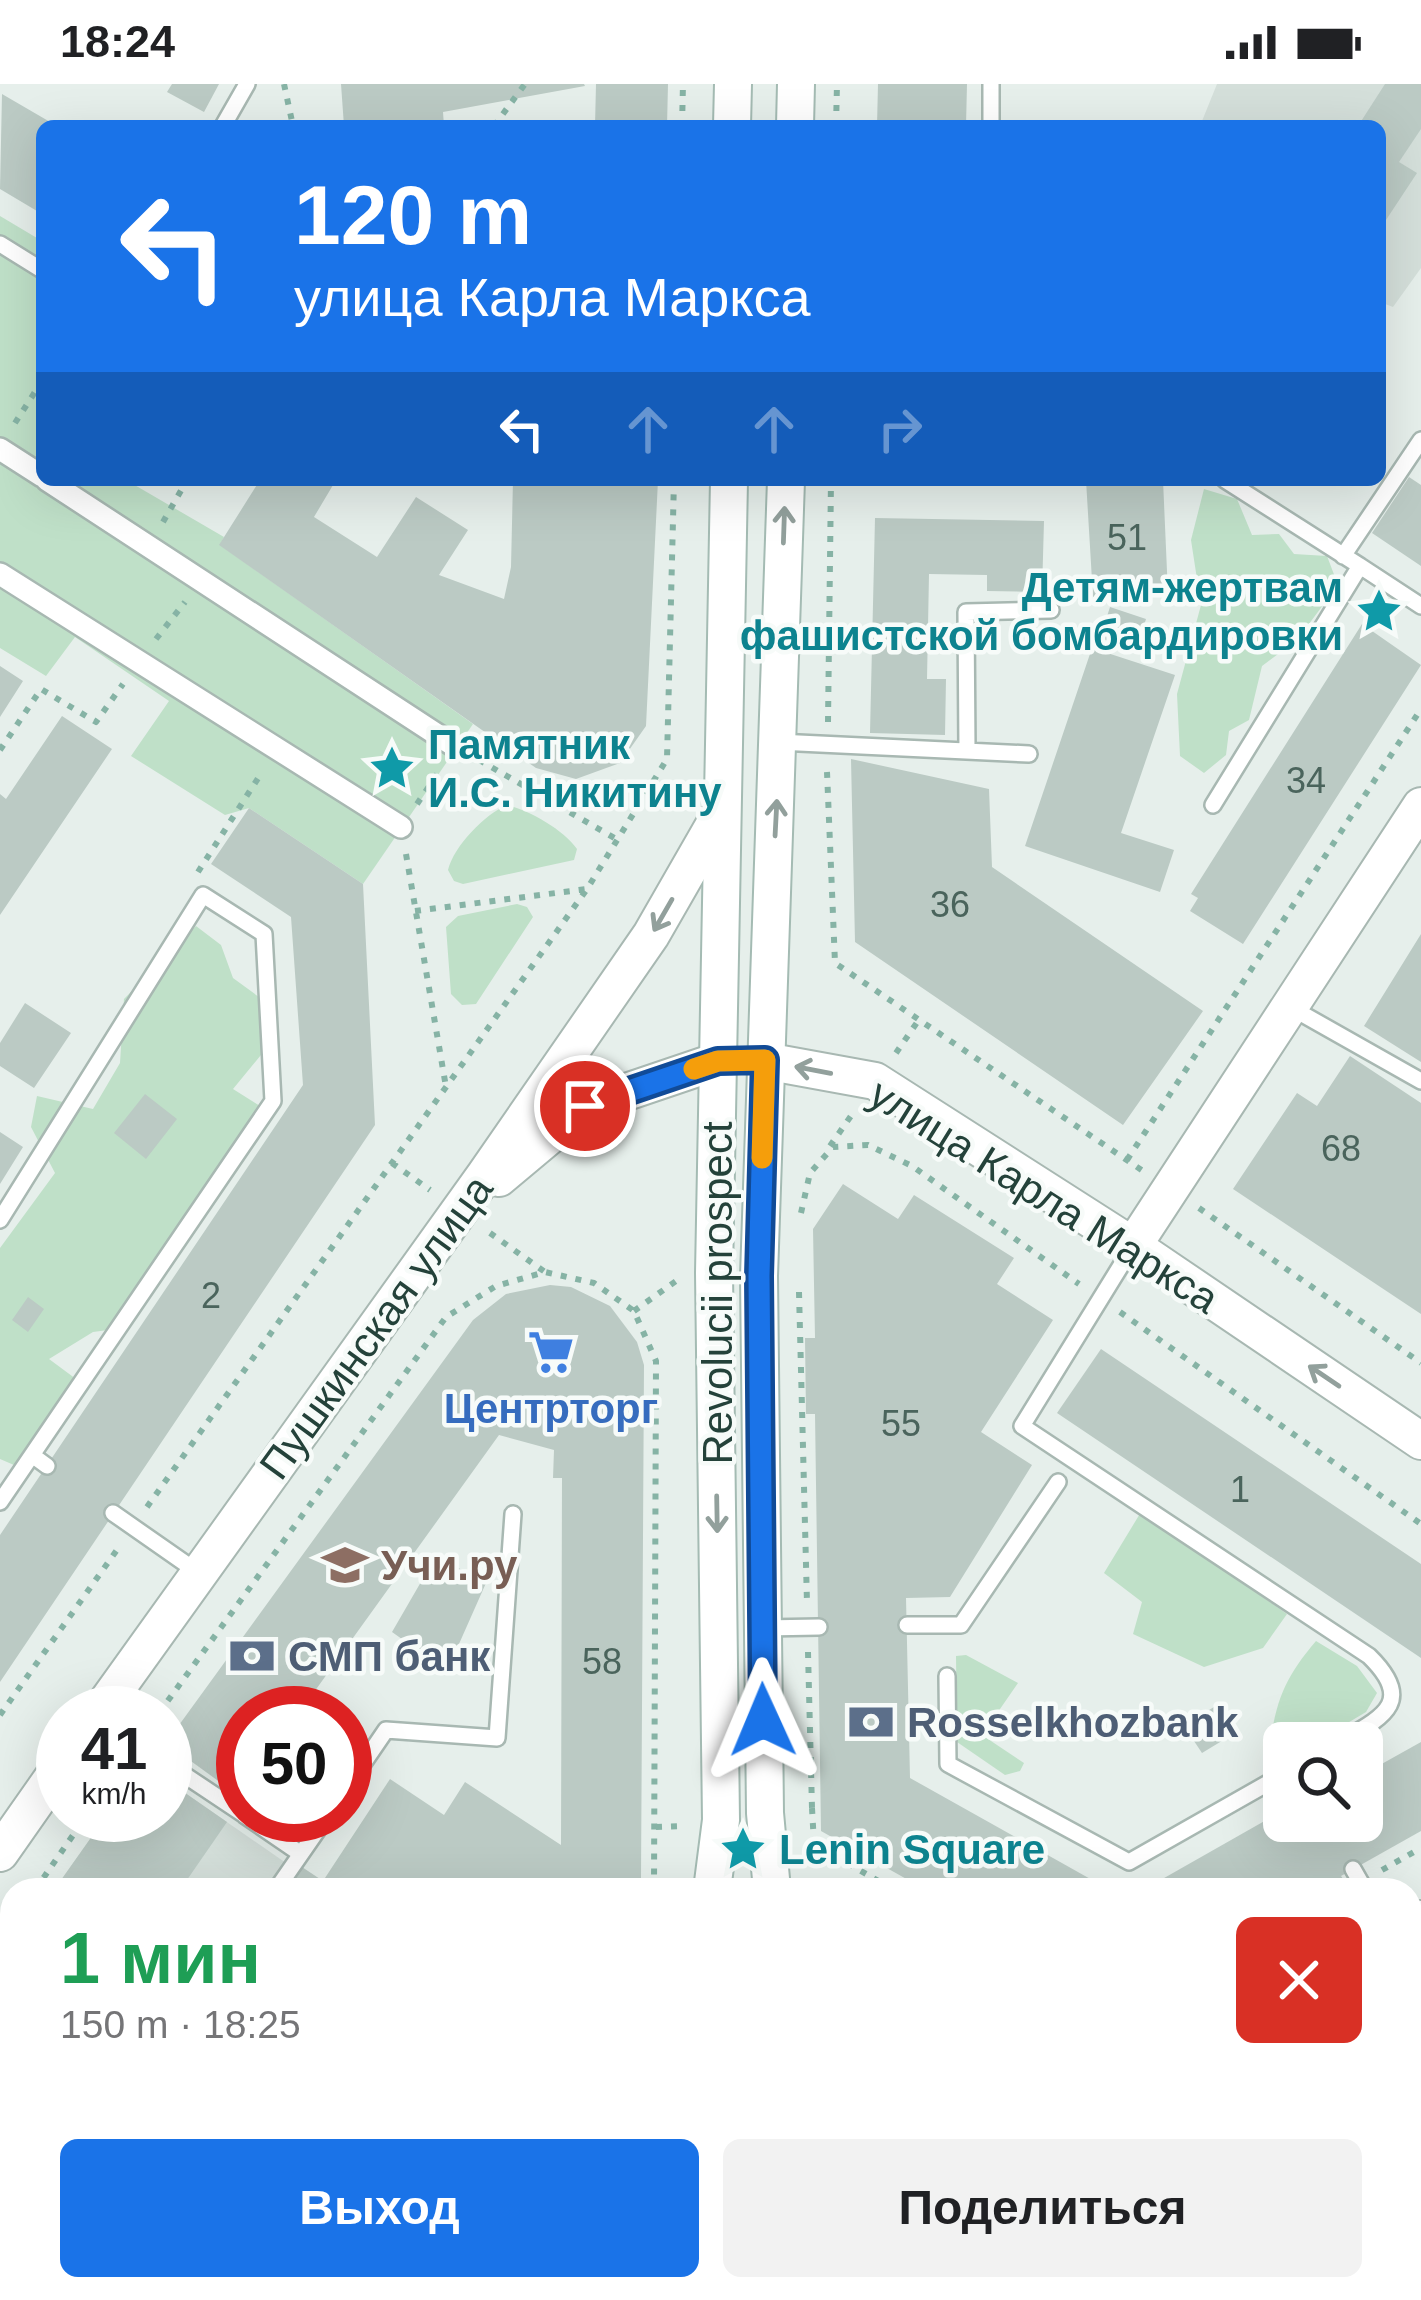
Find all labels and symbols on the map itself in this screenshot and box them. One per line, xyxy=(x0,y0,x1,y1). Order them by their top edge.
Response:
one-way arrow xyxy=(773,506,796,545)
house number: 51 xyxy=(1107,517,1147,558)
place label: Детям-жертвам фашистской бомбардировки xyxy=(740,564,1343,659)
place icon: Детям-жертвам фашистской бомбардировки xyxy=(1354,586,1404,636)
place label: Памятник И.С. Никитину xyxy=(428,721,722,816)
place icon: Памятник И.С. Никитину xyxy=(367,743,417,793)
house number: 34 xyxy=(1286,760,1326,801)
one-way arrow xyxy=(764,799,787,838)
house number: 36 xyxy=(930,884,970,925)
one-way arrow xyxy=(651,896,674,931)
pin xyxy=(534,1055,636,1157)
one-way arrow xyxy=(795,1058,834,1080)
street label: улица Карла Маркса xyxy=(861,1070,1227,1323)
street label: Revolucii prospect xyxy=(694,1121,741,1465)
house number: 68 xyxy=(1321,1128,1361,1169)
street label: Пушкинская улица xyxy=(250,1166,502,1488)
house number: 2 xyxy=(201,1275,221,1316)
supermarket icon: Центрторг xyxy=(526,1327,576,1377)
one-way arrow xyxy=(1307,1364,1341,1389)
place label: Центрторг xyxy=(444,1385,658,1432)
house number: 55 xyxy=(881,1403,921,1444)
house number: 1 xyxy=(1230,1469,1250,1510)
one-way arrow xyxy=(706,1494,728,1533)
school or university icon: Учи.ру xyxy=(320,1540,370,1590)
place label: Учи.ру xyxy=(381,1542,518,1589)
bank icon: СМП банк xyxy=(227,1631,277,1681)
place label: СМП банк xyxy=(288,1633,491,1680)
house number: 58 xyxy=(582,1641,622,1682)
position arrow xyxy=(700,1657,826,1783)
speed limit sign: 50 xyxy=(216,1686,372,1842)
bank icon: Rosselkhozbank xyxy=(846,1697,896,1747)
place label: Rosselkhozbank xyxy=(907,1699,1239,1746)
place icon: Lenin Square xyxy=(718,1824,768,1874)
place label: Lenin Square xyxy=(779,1826,1045,1873)

